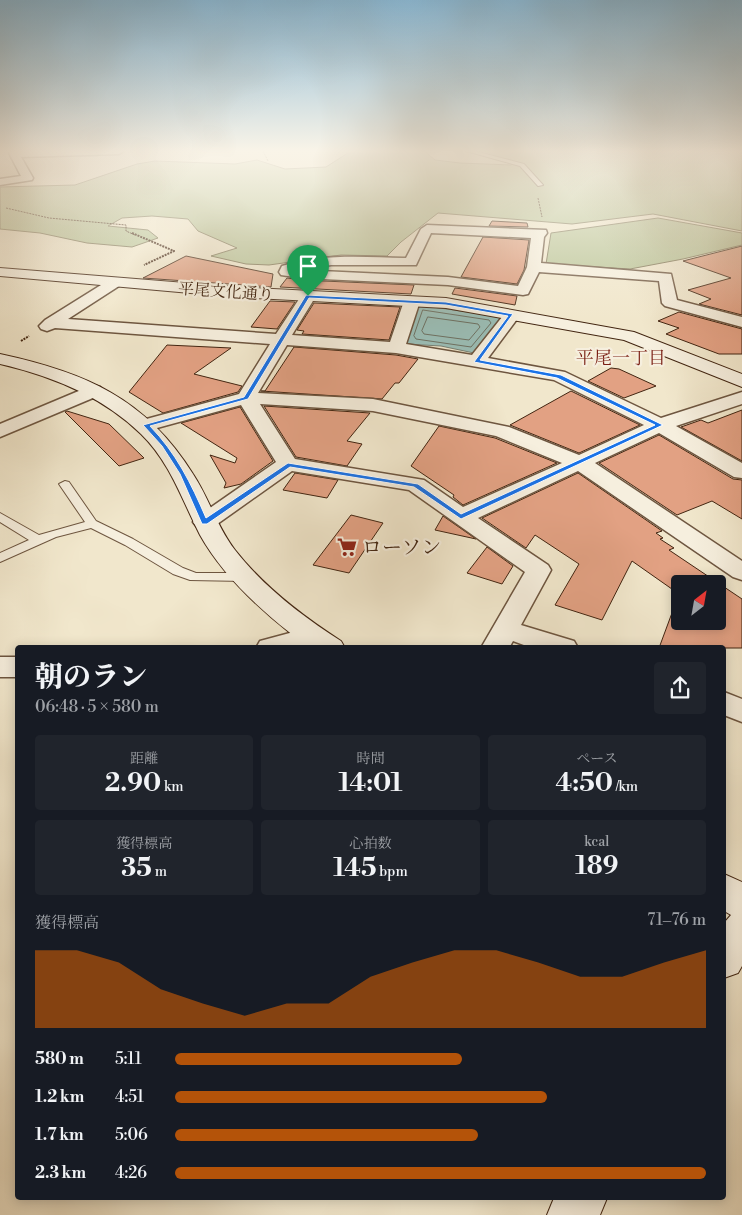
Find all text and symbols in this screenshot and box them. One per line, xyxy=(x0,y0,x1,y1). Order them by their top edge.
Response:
pin xyxy=(287,245,329,296)
icon: arrive xyxy=(294,252,322,280)
street label: 平尾文化通り xyxy=(177,279,275,305)
district label: 平尾一丁目 xyxy=(576,347,666,370)
supermarket icon: ローソン xyxy=(336,536,358,558)
place label: ローソン xyxy=(362,536,441,561)
north arrow xyxy=(671,575,726,630)
map controls xyxy=(671,575,726,630)
text: 朝のラン xyxy=(35,660,147,695)
button: share xyxy=(654,662,706,714)
text: 06:48 · 5 × 580 m xyxy=(35,697,159,717)
text: 距離 xyxy=(130,750,158,768)
text: 時間 xyxy=(356,750,384,768)
text: ペース xyxy=(576,750,617,768)
text: 2.90 xyxy=(105,768,161,799)
text: 14:01 xyxy=(339,768,402,799)
text: 4:50 xyxy=(556,768,613,799)
text: km xyxy=(161,778,184,796)
text: /km xyxy=(613,778,638,796)
text: kcal xyxy=(584,833,610,851)
text: 獲得標高 xyxy=(116,835,172,853)
text: 心拍数 xyxy=(349,835,391,853)
text: 189 xyxy=(575,851,618,882)
text: 35 xyxy=(121,853,152,884)
text: 145 xyxy=(333,853,376,884)
text: m xyxy=(152,863,167,881)
text: bpm xyxy=(376,863,408,881)
text: 71–76 m xyxy=(647,910,706,930)
text: 獲得標高 xyxy=(35,913,99,933)
text: 580 m xyxy=(35,1049,84,1069)
text: 5:11 xyxy=(115,1049,142,1069)
text: 1.2 km xyxy=(35,1087,84,1107)
text: 4:51 xyxy=(115,1087,144,1107)
text: 1.7 km xyxy=(35,1125,84,1145)
text: 5:06 xyxy=(115,1125,148,1145)
text: 2.3 km xyxy=(35,1163,86,1183)
text: 4:26 xyxy=(115,1163,147,1183)

